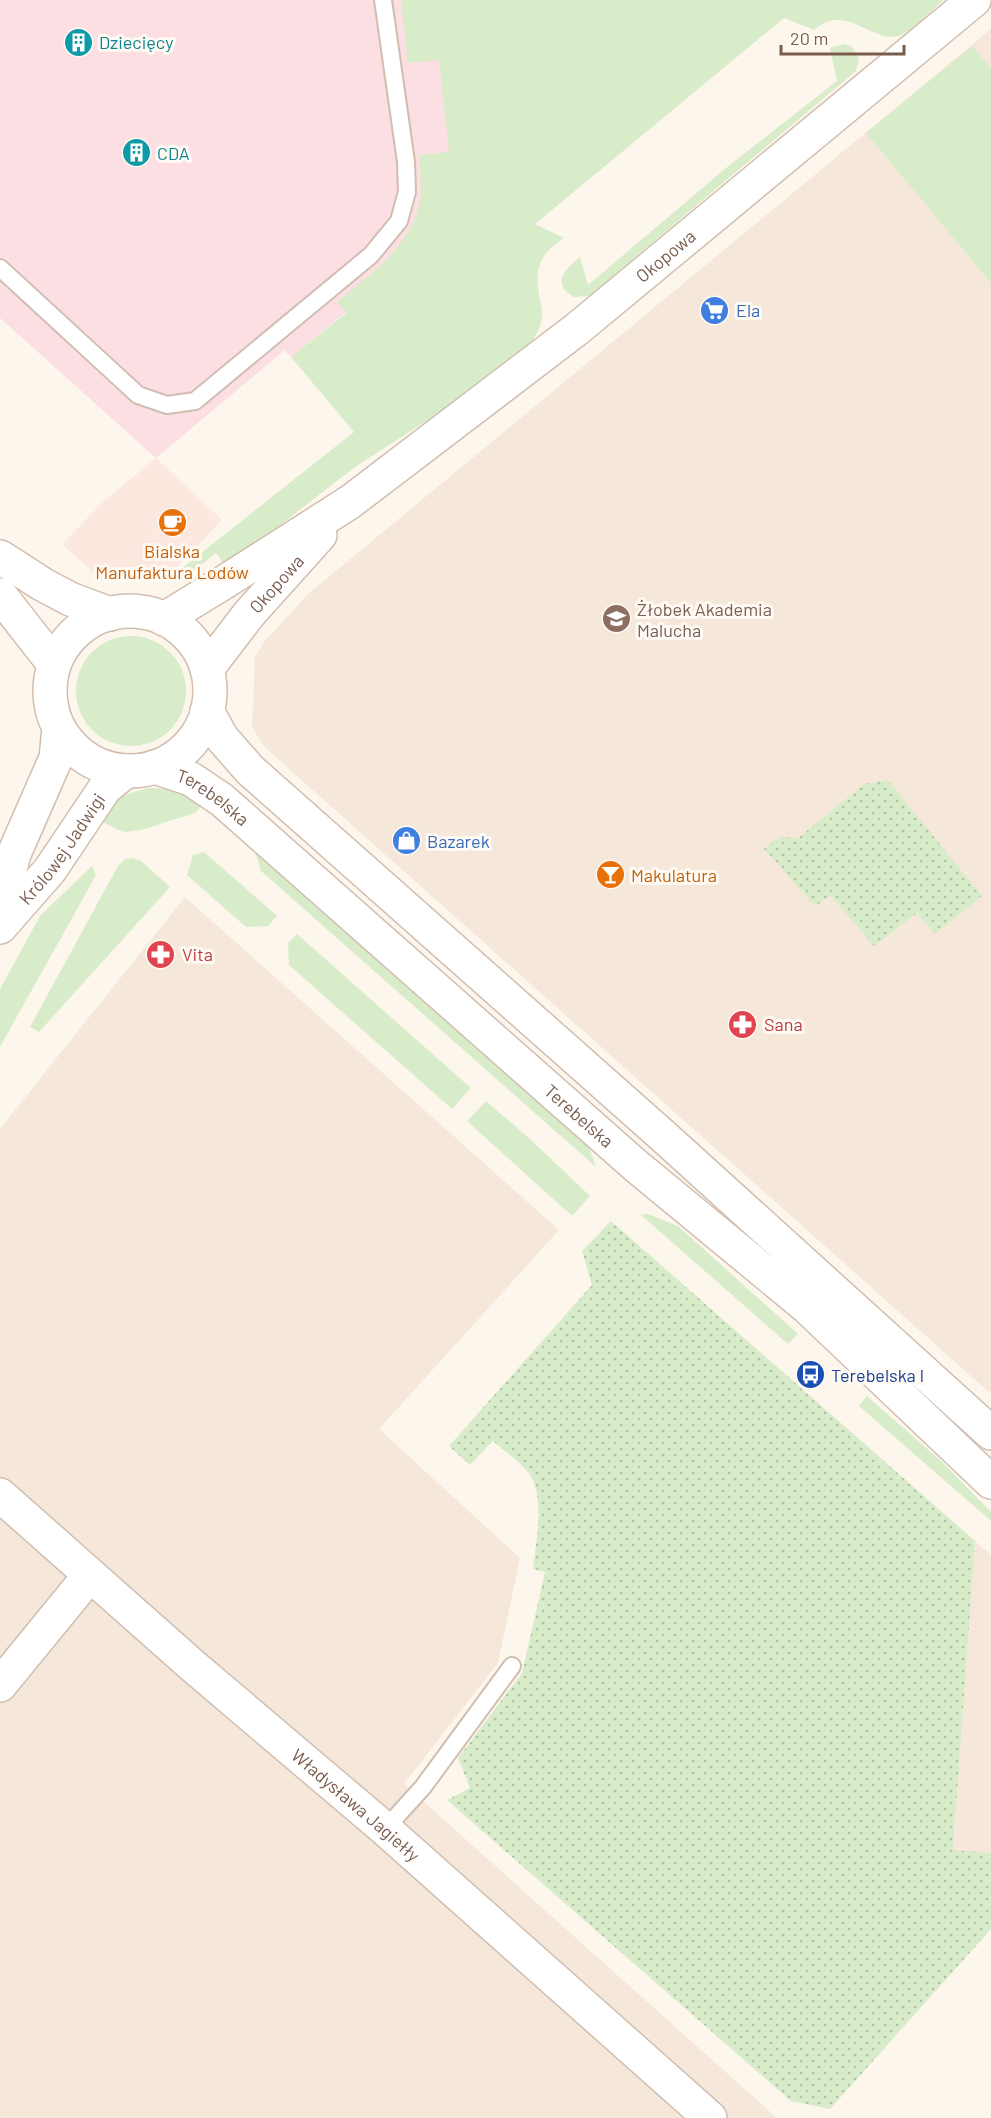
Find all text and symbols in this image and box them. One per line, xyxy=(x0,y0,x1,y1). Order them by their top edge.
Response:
scale bar xyxy=(781,18,904,56)
building icon: Dziecięcy xyxy=(62,26,94,58)
text: 20 m xyxy=(790,27,828,49)
place label: Dziecięcy xyxy=(99,31,173,53)
building icon: CDA xyxy=(120,137,152,169)
place label: CDA xyxy=(157,142,190,164)
street label: Okopowa xyxy=(631,225,700,287)
supermarket icon: Ela xyxy=(699,294,731,326)
place label: Ela xyxy=(736,299,760,321)
cafe icon: Bialska Manufaktura Lodów xyxy=(156,506,188,538)
place label: Bialska Manufaktura Lodów xyxy=(95,540,249,583)
street label: Okopowa xyxy=(244,550,308,617)
place label: Żłobek Akademia Malucha xyxy=(637,598,772,641)
school or university icon: Żłobek Akademia Malucha xyxy=(600,603,632,635)
street label: Terebelska xyxy=(174,764,254,830)
street label: Królowej Jadwigi xyxy=(14,789,109,909)
shop icon: Bazarek xyxy=(390,825,422,857)
place label: Bazarek xyxy=(427,830,490,852)
bar icon: Makulatura xyxy=(594,859,626,891)
place label: Makulatura xyxy=(631,864,717,886)
pharmacy icon: Vita xyxy=(145,938,177,970)
place label: Vita xyxy=(182,943,213,965)
pharmacy icon: Sana xyxy=(727,1008,759,1040)
place label: Sana xyxy=(764,1013,803,1035)
street label: Terebelska xyxy=(540,1079,618,1152)
bus stop icon: Terebelska I xyxy=(794,1359,826,1391)
place label: Terebelska I xyxy=(831,1364,924,1386)
street label: Władysława Jagiełły xyxy=(287,1744,425,1866)

